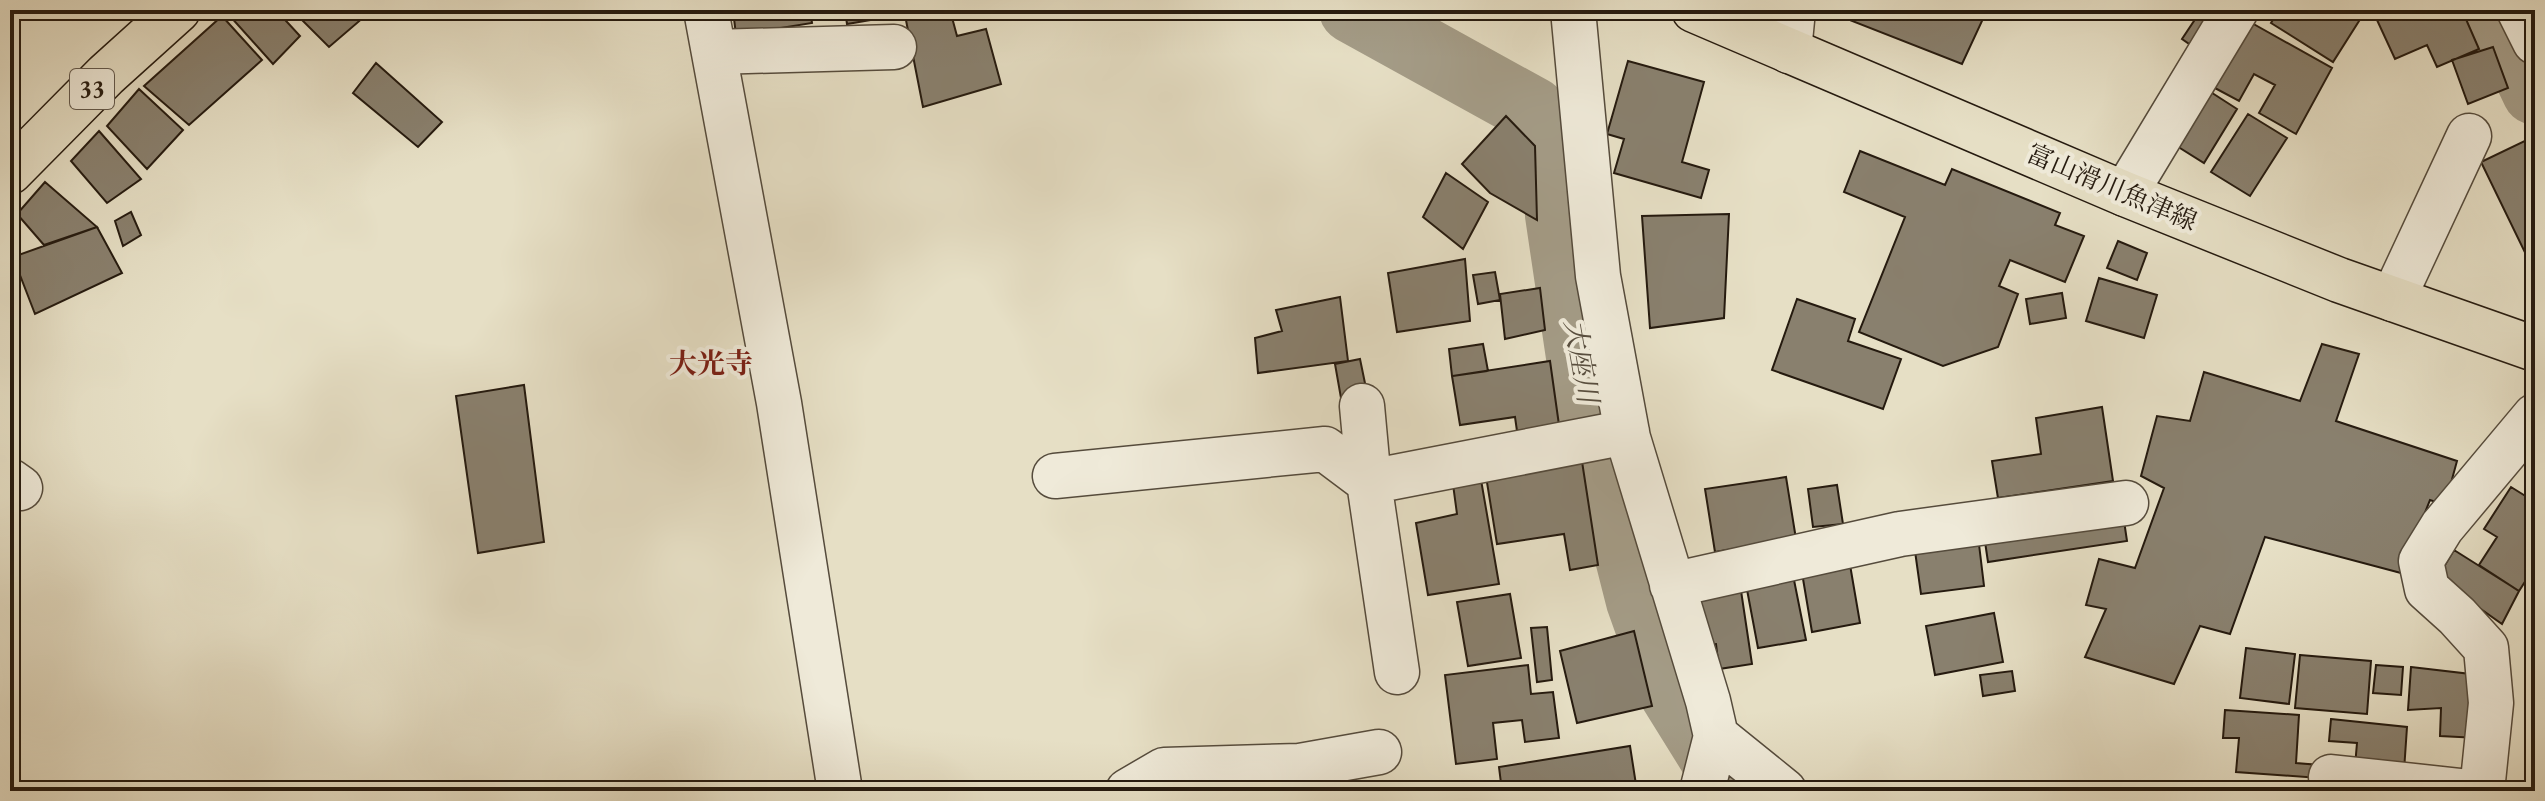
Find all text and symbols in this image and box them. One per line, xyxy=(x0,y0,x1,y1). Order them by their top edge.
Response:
road number: 33 xyxy=(70,69,114,109)
street label: 富山滑川魚津線 xyxy=(2022,136,2202,238)
water label: 大座川 xyxy=(1557,317,1608,408)
district label: 大光寺 xyxy=(669,345,753,381)

